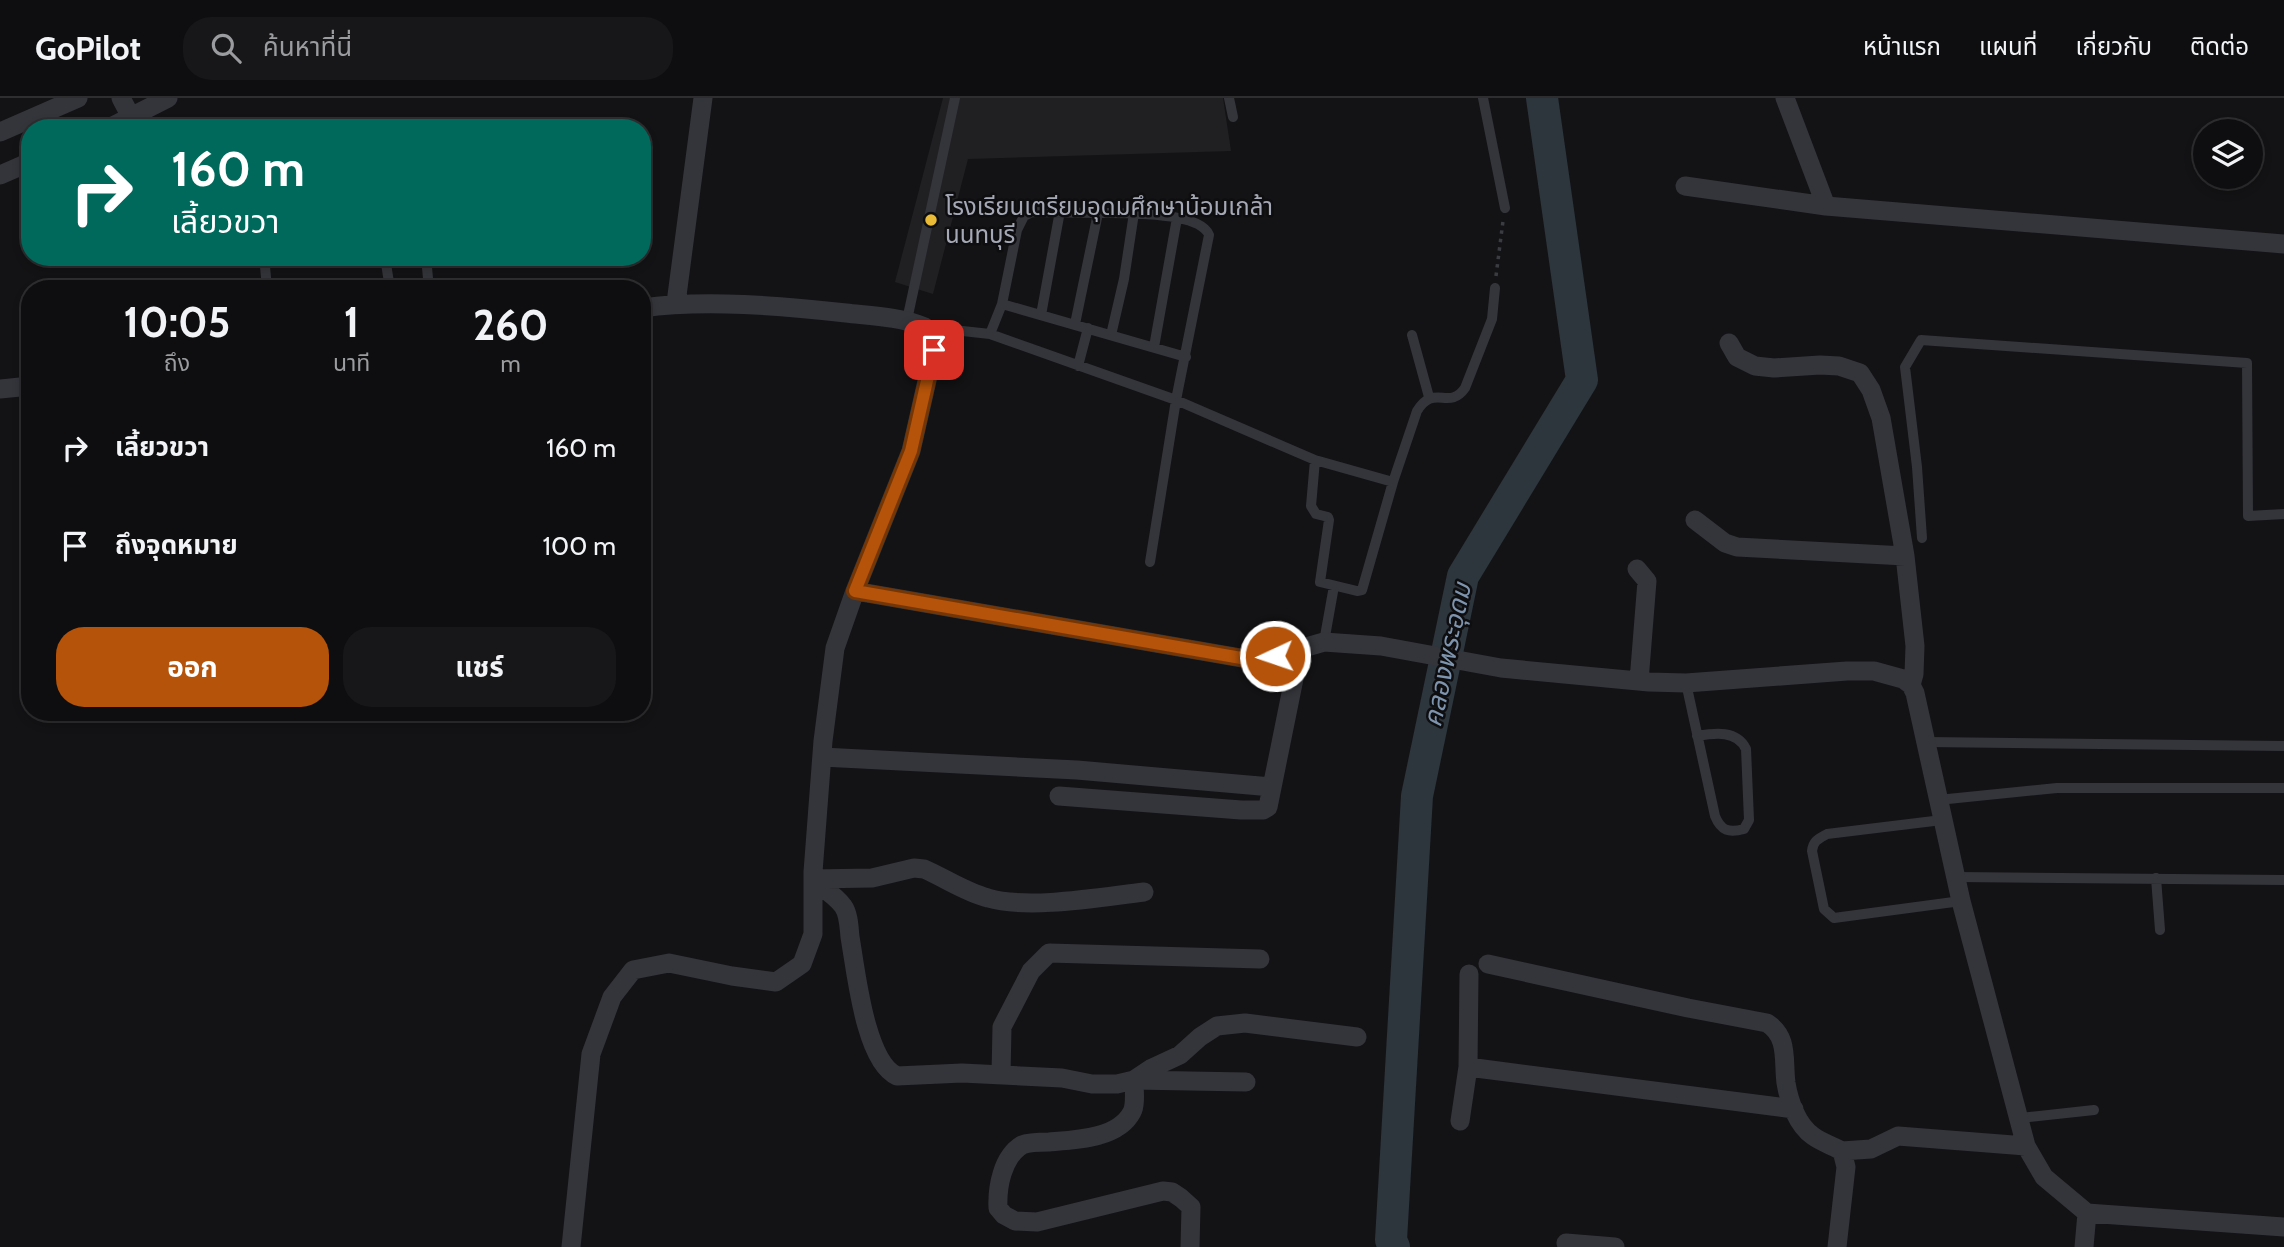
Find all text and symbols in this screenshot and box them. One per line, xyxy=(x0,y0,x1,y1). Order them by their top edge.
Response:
search box xyxy=(183,17,673,80)
text: GoPilot xyxy=(35,28,141,68)
icon: search xyxy=(207,29,245,67)
text: ค้นหาที่นี่ xyxy=(263,31,352,63)
text: หน้าแรก xyxy=(1863,32,1941,61)
text: แผนที่ xyxy=(1979,32,2037,61)
text: เกี่ยวกับ xyxy=(2075,32,2152,61)
text: ติดต่อ xyxy=(2190,32,2249,61)
map controls xyxy=(2193,119,2263,189)
button: layers xyxy=(2193,119,2263,189)
text: 160 m xyxy=(171,139,305,198)
icon: right xyxy=(56,147,147,238)
place label: โรงเรียนเตรียมอุดมศึกษาน้อมเกล้า นนทบุรี xyxy=(945,192,1273,250)
text: เลี้ยวขวา xyxy=(171,202,279,241)
marker: โรงเรียนเตรียมอุดมศึกษาน้อมเกล้า นนทบุรี xyxy=(923,212,939,228)
text: 10:05 xyxy=(124,296,230,348)
text: 1 xyxy=(344,296,359,348)
text: 260 xyxy=(473,299,548,351)
pin xyxy=(904,320,964,380)
icon: arrive xyxy=(915,331,953,369)
text: ถึง xyxy=(164,349,190,377)
text: นาที xyxy=(333,349,370,377)
text: m xyxy=(501,350,521,378)
icon: right xyxy=(56,429,94,467)
text: เลี้ยวขวา xyxy=(115,431,209,463)
text: 160 m xyxy=(546,432,616,464)
icon: arrive xyxy=(56,527,94,565)
text: ถึงจุดหมาย xyxy=(115,529,238,561)
text: 100 m xyxy=(543,530,616,562)
water label: คลองพระอุดม xyxy=(1416,578,1478,730)
position arrow xyxy=(1238,619,1312,693)
button: ออก xyxy=(56,627,329,707)
button: แชร์ xyxy=(343,627,616,707)

